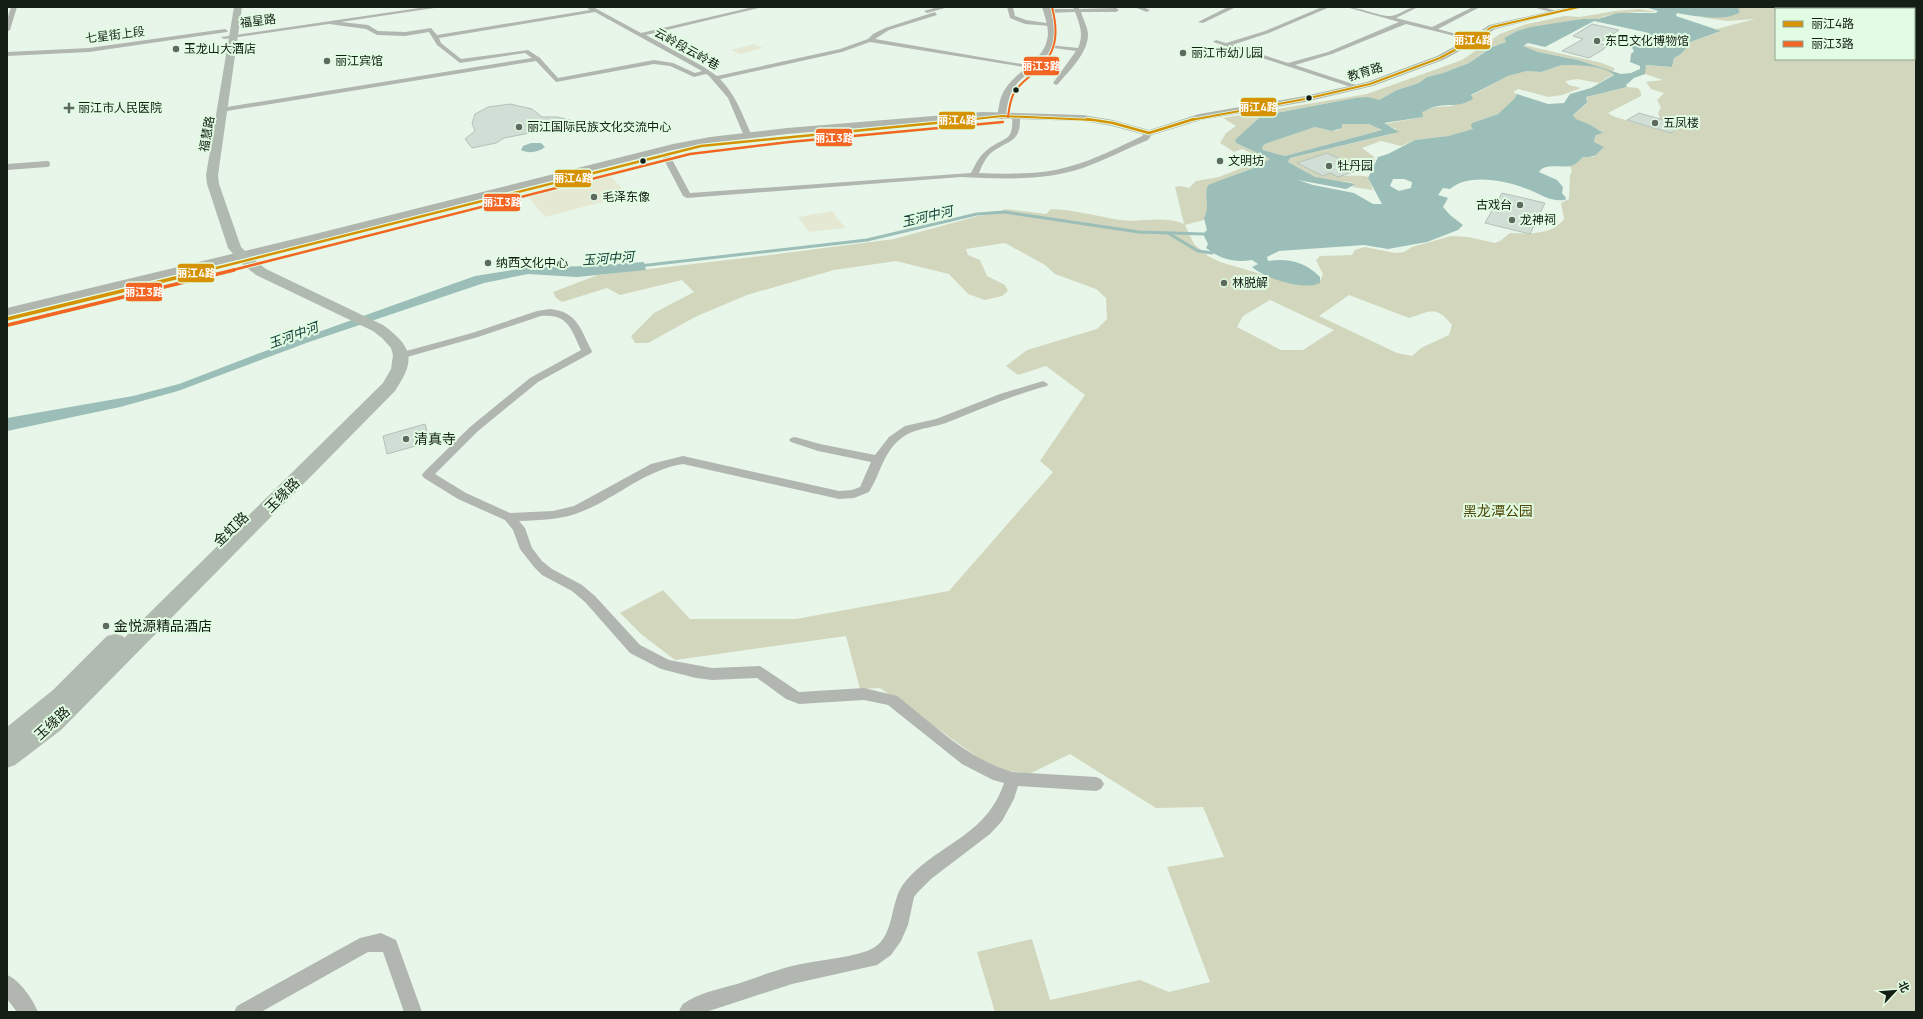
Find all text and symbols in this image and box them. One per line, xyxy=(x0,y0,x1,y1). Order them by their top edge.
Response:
legend xyxy=(1775,8,1915,60)
street label: 福星路 xyxy=(239,10,277,31)
text: 丽江4路 xyxy=(1811,15,1854,32)
street label: 七星街上段 xyxy=(84,22,146,47)
street label: 云岭段云岭巷 xyxy=(652,24,723,73)
line badge: 丽江4路 xyxy=(1454,31,1491,50)
text: 丽江4路 xyxy=(1453,32,1494,47)
place label: 东巴文化博物馆 xyxy=(1605,32,1689,49)
text: 丽江3路 xyxy=(1811,35,1854,52)
marker: 东巴文化博物馆 xyxy=(1592,36,1602,46)
place label: 玉龙山大酒店 xyxy=(184,40,256,57)
marker: 玉龙山大酒店 xyxy=(171,44,181,54)
place label: 丽江市幼儿园 xyxy=(1191,44,1263,61)
marker: 丽江市幼儿园 xyxy=(1178,48,1188,58)
place label: 丽江宾馆 xyxy=(335,52,383,69)
marker: 丽江宾馆 xyxy=(322,56,332,66)
line badge: 丽江3路 xyxy=(1023,56,1060,76)
text: 丽江3路 xyxy=(1021,58,1062,73)
street label: 教育路 xyxy=(1345,58,1385,85)
unlabelled marker xyxy=(1011,85,1021,95)
unlabelled marker xyxy=(1304,93,1314,103)
line badge: 丽江4路 xyxy=(1240,97,1277,117)
place label: 丽江市人民医院 xyxy=(78,99,162,116)
text: 丽江4路 xyxy=(1238,99,1279,114)
marker: 丽江市人民医院 xyxy=(63,102,75,114)
line badge: 丽江4路 xyxy=(938,111,976,130)
text: 丽江4路 xyxy=(937,112,978,127)
place label: 五凤楼 xyxy=(1663,114,1699,131)
street label: 福慧路 xyxy=(195,115,218,153)
place label: 丽江国际民族文化交流中心 xyxy=(527,118,671,135)
marker: 五凤楼 xyxy=(1650,118,1660,128)
marker: 丽江国际民族文化交流中心 xyxy=(514,122,524,132)
line badge: 丽江3路 xyxy=(815,128,853,147)
text: 丽江3路 xyxy=(814,130,855,145)
place label: 文明坊 xyxy=(1228,152,1264,169)
unlabelled marker xyxy=(638,156,648,166)
marker: 文明坊 xyxy=(1215,156,1225,166)
place label: 牡丹园 xyxy=(1337,157,1373,174)
marker: 牡丹园 xyxy=(1324,161,1334,171)
line badge: 丽江4路 xyxy=(554,169,592,188)
text: 丽江4路 xyxy=(553,170,594,185)
place label: 毛泽东像 xyxy=(602,188,650,205)
marker: 毛泽东像 xyxy=(589,192,599,202)
line badge: 丽江3路 xyxy=(483,193,521,212)
text: 丽江3路 xyxy=(482,194,523,209)
place label: 古戏台 xyxy=(1476,196,1512,213)
marker: 古戏台 xyxy=(1515,200,1525,210)
water label: 玉河中河 xyxy=(900,201,957,231)
place label: 龙神祠 xyxy=(1520,211,1556,228)
marker: 龙神祠 xyxy=(1507,215,1517,225)
water label: 玉河中河 xyxy=(581,247,638,269)
place label: 纳西文化中心 xyxy=(496,254,568,271)
marker: 纳西文化中心 xyxy=(483,258,493,268)
line badge: 丽江4路 xyxy=(177,263,215,283)
text: 丽江4路 xyxy=(176,265,217,280)
place label: 林脱解 xyxy=(1232,274,1268,291)
marker: 林脱解 xyxy=(1219,278,1229,288)
line badge: 丽江3路 xyxy=(125,282,163,302)
text: 丽江3路 xyxy=(124,284,165,299)
water label: 玉河中河 xyxy=(265,317,323,352)
place label: 清真寺 xyxy=(414,429,456,448)
marker: 清真寺 xyxy=(401,434,411,444)
street label: 玉缘路 xyxy=(260,473,303,516)
park label: 黑龙潭公园 xyxy=(1463,501,1533,520)
street label: 金虹路 xyxy=(209,507,252,550)
place label: 金悦源精品酒店 xyxy=(114,616,212,635)
marker: 金悦源精品酒店 xyxy=(101,621,111,631)
street label: 玉缘路 xyxy=(30,702,74,744)
north arrow xyxy=(1875,971,1915,1011)
text: 北 xyxy=(1895,978,1914,995)

